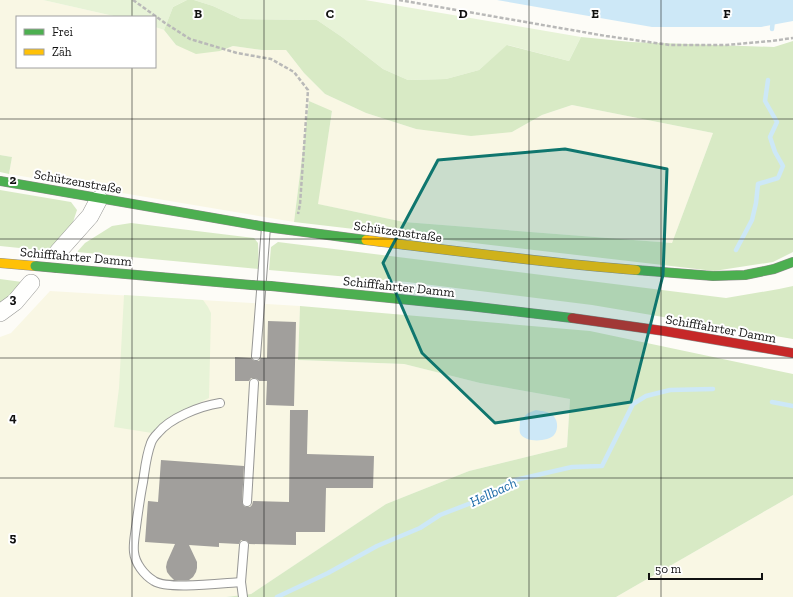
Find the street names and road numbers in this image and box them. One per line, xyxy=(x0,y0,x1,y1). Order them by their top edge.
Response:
street label: Schützenstraße xyxy=(33,166,123,197)
street label: Schützenstraße xyxy=(353,218,443,245)
street label: Schifffahrter Damm xyxy=(20,244,133,269)
street label: Schifffahrter Damm xyxy=(342,273,456,300)
street label: Schifffahrter Damm xyxy=(664,311,778,346)

